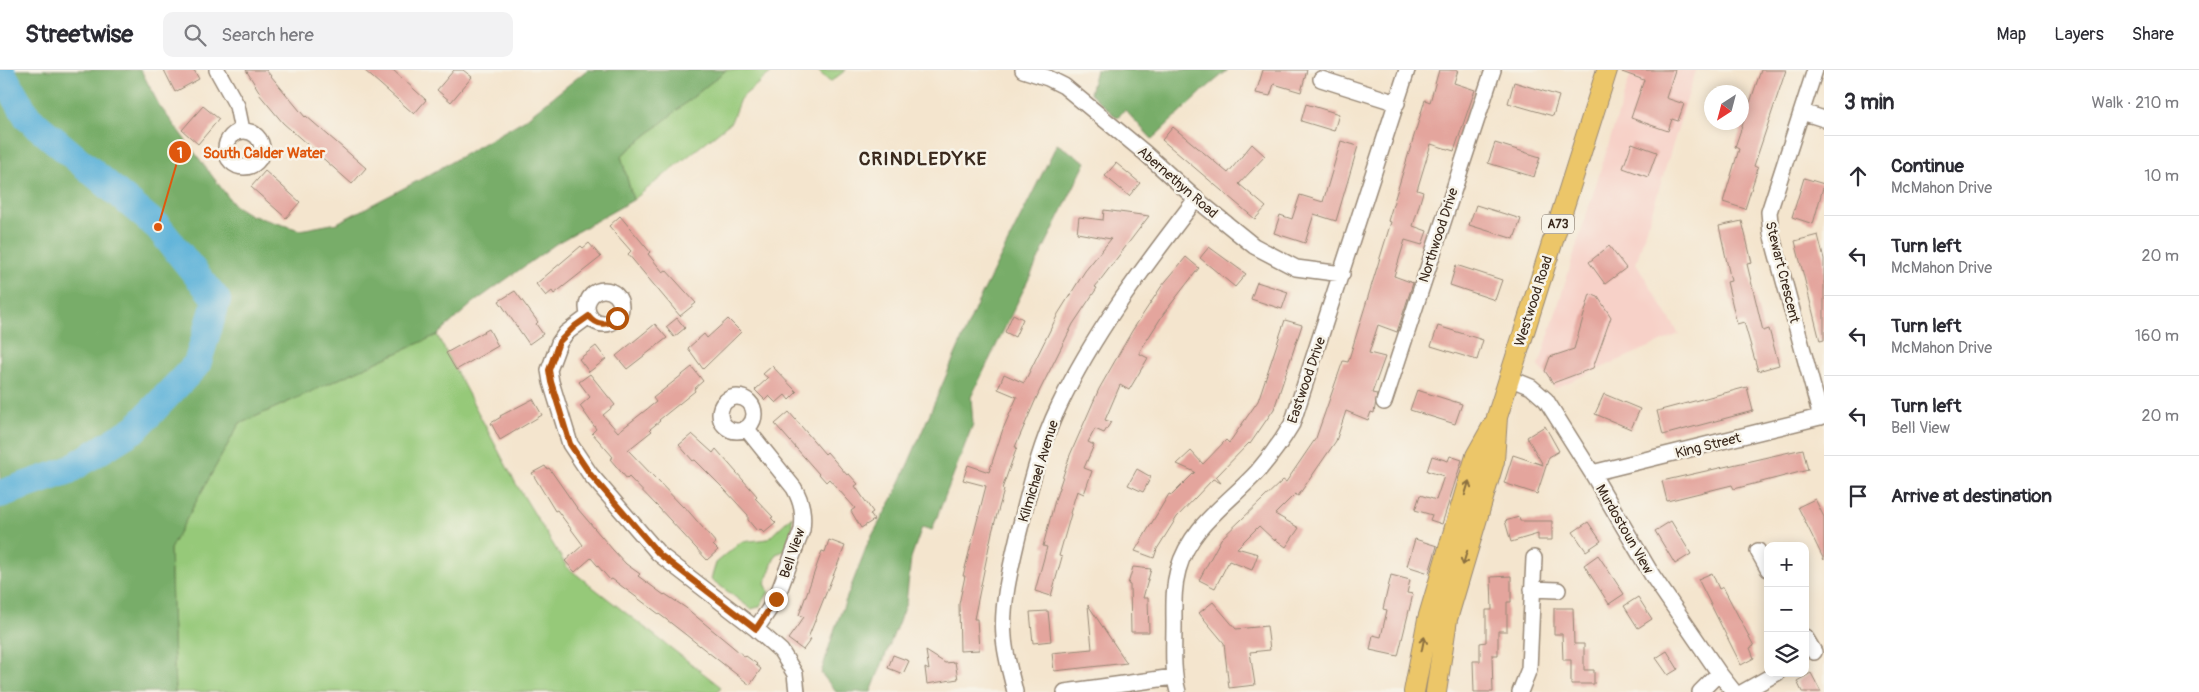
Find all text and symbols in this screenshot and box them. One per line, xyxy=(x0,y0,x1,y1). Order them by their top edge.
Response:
search box xyxy=(163,12,513,57)
text: Streetwise xyxy=(25,20,133,49)
icon: search xyxy=(181,21,209,49)
text: Search here xyxy=(221,23,314,47)
text: Map xyxy=(1997,23,2026,46)
text: Layers xyxy=(2054,23,2104,46)
text: Share xyxy=(2132,23,2174,46)
north arrow xyxy=(1704,85,1749,130)
text: 3 min xyxy=(1844,89,1894,116)
text: Walk · 210 m xyxy=(2091,93,2179,113)
callout: South Calder Water xyxy=(168,137,335,167)
street label: Abernethyn Road xyxy=(1134,143,1221,222)
text: 1 xyxy=(177,144,183,163)
text: South Calder Water xyxy=(203,144,326,163)
district label: CRINDLEDYKE xyxy=(859,147,987,171)
text: Continue xyxy=(1891,154,1964,178)
icon: ahead xyxy=(1844,162,1872,190)
text: 10 m xyxy=(2144,166,2179,186)
text: McMahon Drive xyxy=(1891,178,1992,198)
street label: Northwood Drive xyxy=(1415,186,1462,285)
road number: A73 xyxy=(1542,214,1574,234)
street label: Stewart Crescent xyxy=(1762,220,1803,325)
text: Turn left xyxy=(1891,234,1961,258)
icon: left xyxy=(1844,242,1872,270)
text: 20 m xyxy=(2141,246,2179,266)
street label: Westwood Road xyxy=(1511,254,1556,349)
text: McMahon Drive xyxy=(1891,258,1992,278)
route start xyxy=(606,307,629,330)
text: Turn left xyxy=(1891,314,1961,338)
icon: left xyxy=(1844,322,1872,350)
text: 160 m xyxy=(2135,326,2179,346)
street label: Eastwood Drive xyxy=(1284,335,1329,425)
text: McMahon Drive xyxy=(1891,338,1992,358)
text: Turn left xyxy=(1891,394,1961,418)
icon: left xyxy=(1844,402,1872,430)
text: 20 m xyxy=(2141,406,2179,426)
street label: Kilmichael Avenue xyxy=(1015,418,1062,524)
text: Bell View xyxy=(1891,418,1950,438)
street label: King Street xyxy=(1674,429,1743,462)
one-way arrow xyxy=(1462,480,1472,496)
street label: Murdostoun View xyxy=(1592,481,1657,578)
icon: arrive xyxy=(1844,482,1872,510)
text: Arrive at destination xyxy=(1891,484,2052,508)
street label: Bell View xyxy=(776,525,809,580)
map controls xyxy=(1764,542,1809,677)
button: + xyxy=(1764,542,1809,587)
one-way arrow xyxy=(1460,550,1470,566)
button: − xyxy=(1764,587,1809,632)
route end xyxy=(765,588,788,611)
button: layers xyxy=(1764,632,1809,677)
one-way arrow xyxy=(1418,636,1428,652)

